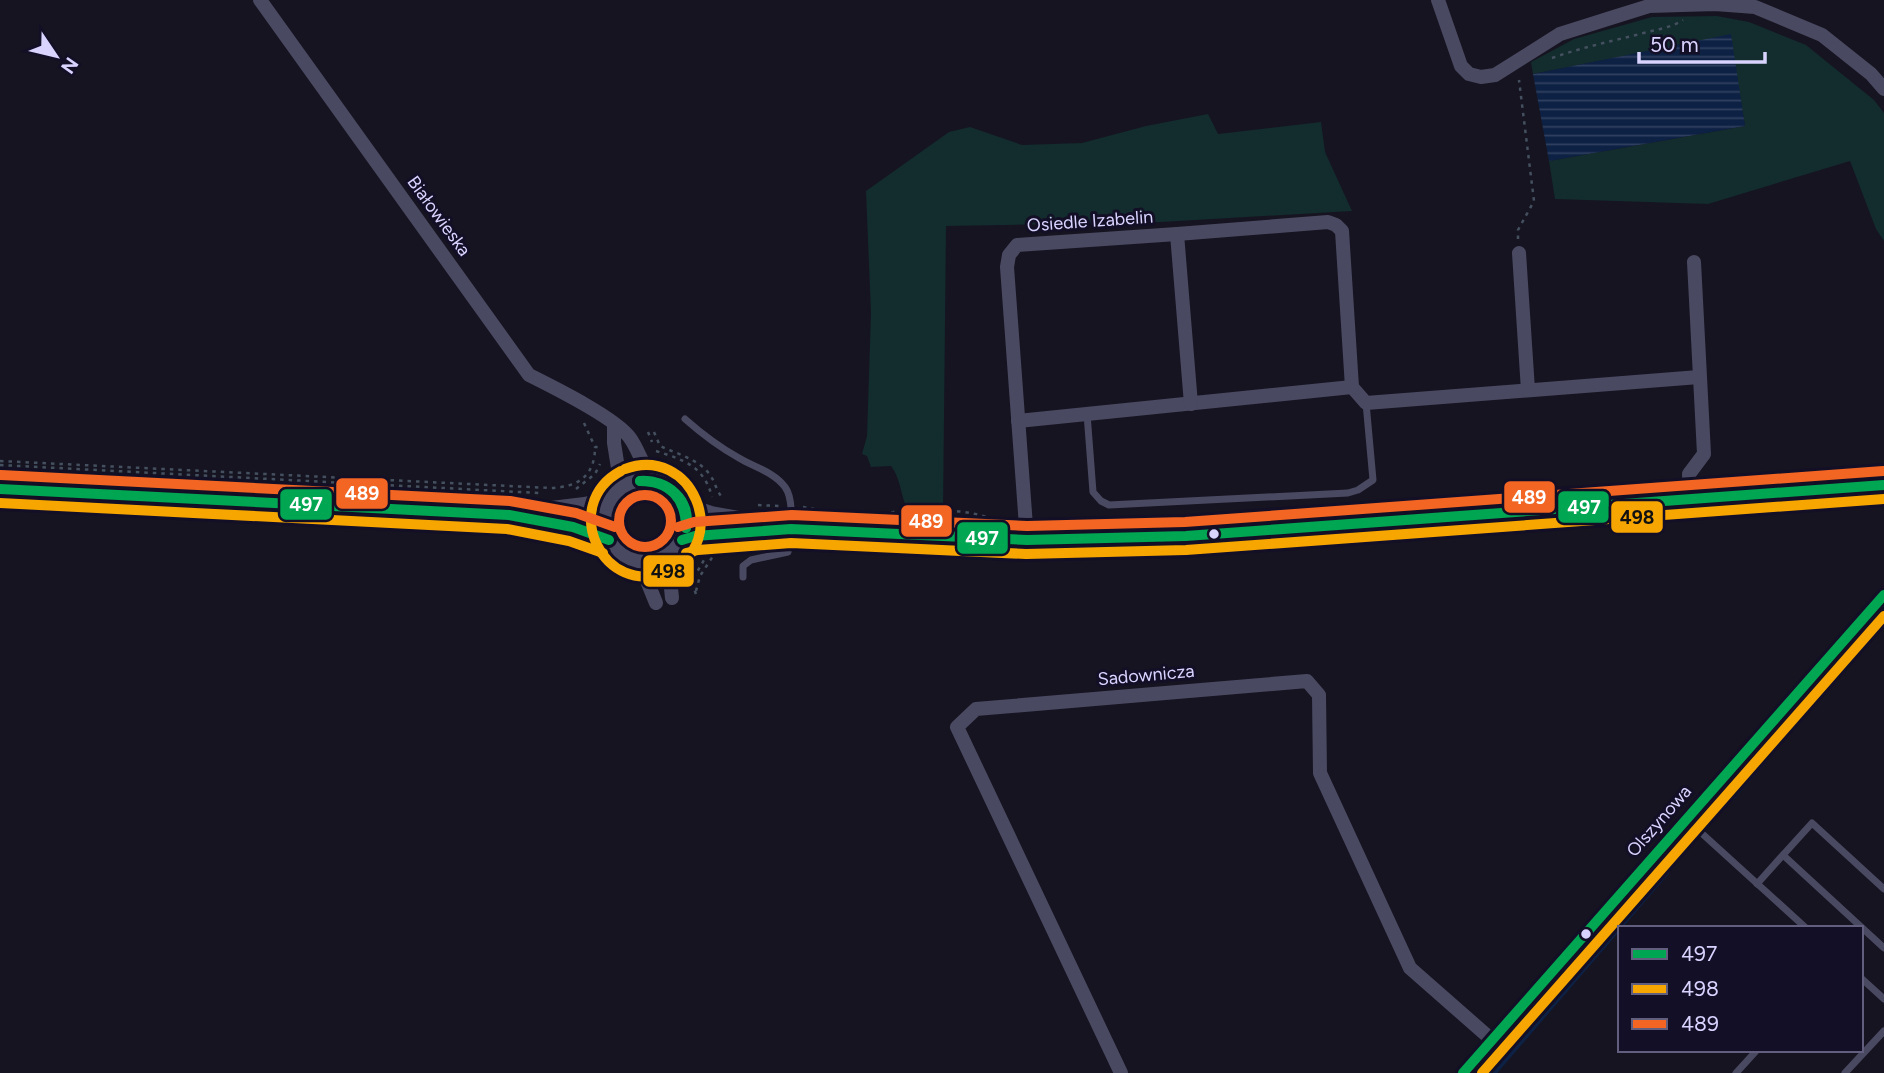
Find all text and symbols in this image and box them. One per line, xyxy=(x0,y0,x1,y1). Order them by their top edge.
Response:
north arrow xyxy=(21,21,91,91)
scale bar xyxy=(1639,21,1765,65)
text: 50 m xyxy=(1650,32,1699,57)
text: N xyxy=(56,53,83,78)
street label: Białowieska xyxy=(403,172,475,260)
street label: Osiedle Izabelin xyxy=(1026,206,1154,236)
line badge: 489 xyxy=(335,477,389,510)
line badge: 489 xyxy=(1503,480,1556,514)
text: 489 xyxy=(345,482,379,505)
text: 489 xyxy=(1512,486,1546,509)
line badge: 497 xyxy=(279,488,333,521)
line badge: 497 xyxy=(1557,490,1610,524)
text: 497 xyxy=(289,493,323,516)
text: 497 xyxy=(1567,496,1601,519)
line badge: 498 xyxy=(1610,500,1664,534)
line badge: 489 xyxy=(900,504,953,538)
text: 498 xyxy=(1620,506,1654,529)
text: 489 xyxy=(909,510,943,533)
line badge: 497 xyxy=(956,521,1009,555)
text: 497 xyxy=(965,527,999,550)
unlabelled marker xyxy=(1207,527,1221,541)
line badge: 498 xyxy=(642,554,695,588)
text: 498 xyxy=(651,560,685,583)
street label: Sadownicza xyxy=(1097,660,1195,690)
street label: Olszynowa xyxy=(1622,781,1696,861)
legend xyxy=(1618,926,1863,1052)
unlabelled marker xyxy=(1579,927,1593,941)
text: 497 xyxy=(1681,941,1717,966)
text: 498 xyxy=(1681,976,1719,1001)
text: 489 xyxy=(1681,1011,1719,1036)

